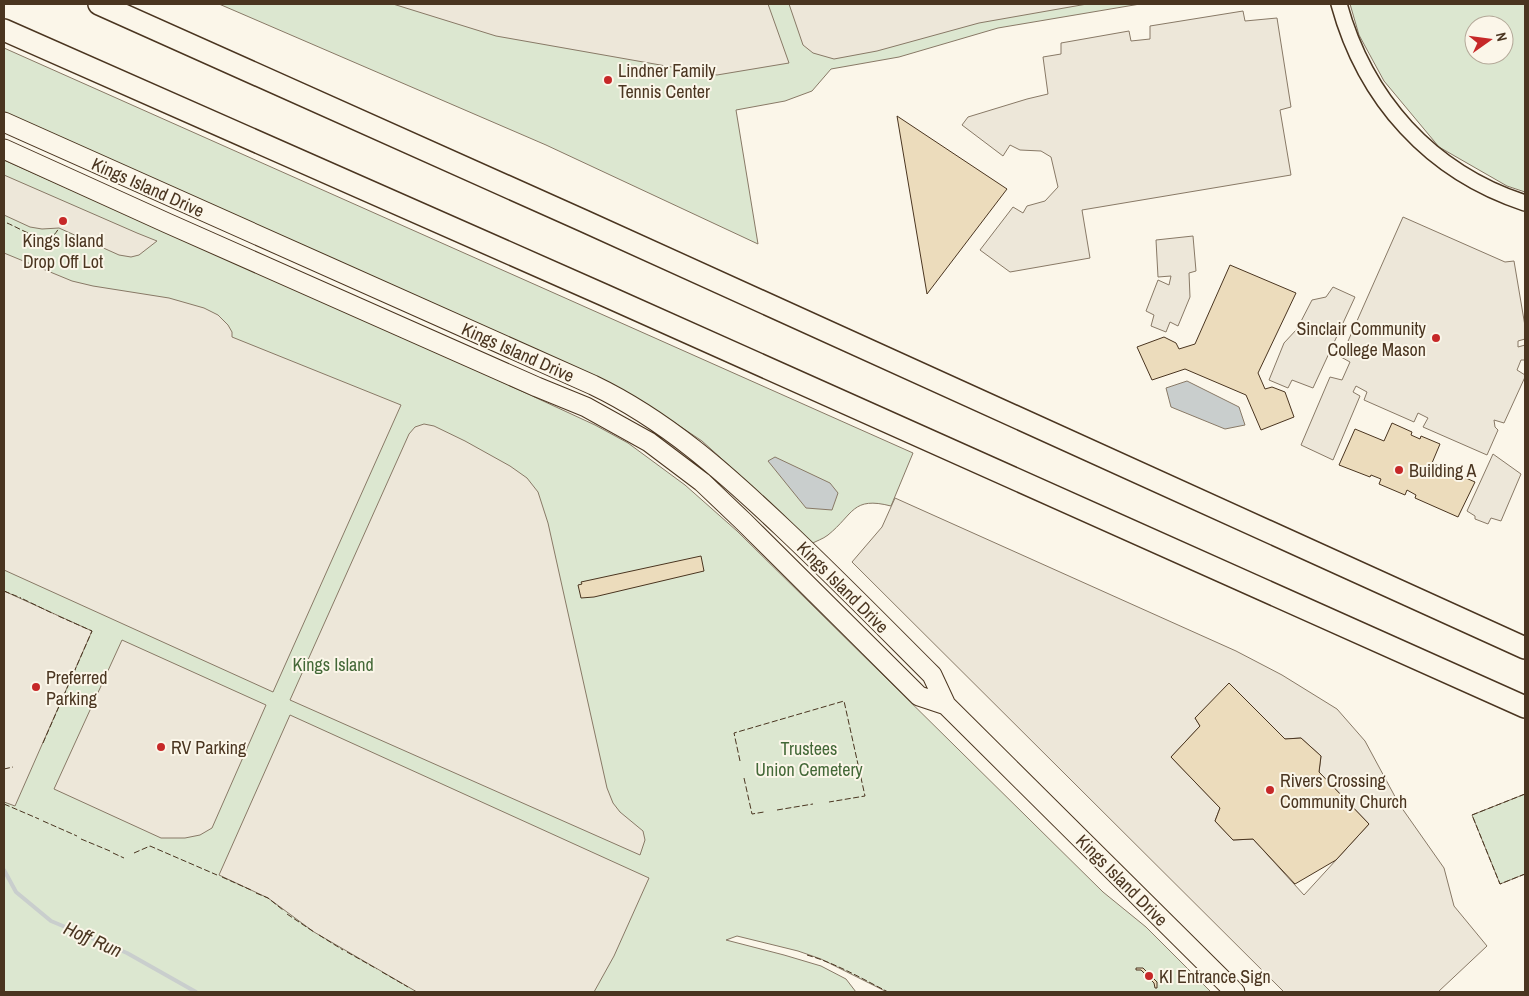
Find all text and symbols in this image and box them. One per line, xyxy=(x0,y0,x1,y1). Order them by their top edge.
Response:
north arrow xyxy=(1464,15,1514,65)
text: N xyxy=(1492,31,1511,43)
place label: Lindner Family Tennis Center xyxy=(618,58,716,104)
marker: Lindner Family Tennis Center xyxy=(602,74,614,86)
street label: Kings Island Drive xyxy=(88,151,208,223)
marker: Kings Island Drop Off Lot xyxy=(57,215,69,227)
place label: Kings Island Drop Off Lot xyxy=(22,228,104,274)
street label: Kings Island Drive xyxy=(458,316,578,388)
place label: Sinclair Community College Mason xyxy=(1296,316,1427,362)
marker: Sinclair Community College Mason xyxy=(1430,332,1442,344)
place label: Building A xyxy=(1409,458,1476,483)
marker: Building A xyxy=(1393,464,1405,476)
street label: Kings Island Drive xyxy=(792,536,894,638)
park label: Kings Island xyxy=(292,652,374,677)
place label: Preferred Parking xyxy=(46,665,108,711)
marker: Preferred Parking xyxy=(30,681,42,693)
place label: RV Parking xyxy=(171,735,247,760)
park label: Trustees Union Cemetery xyxy=(755,736,863,782)
marker: RV Parking xyxy=(155,741,167,753)
place label: Rivers Crossing Community Church xyxy=(1280,768,1407,814)
marker: Rivers Crossing Community Church xyxy=(1264,784,1276,796)
street label: Kings Island Drive xyxy=(1071,829,1173,931)
water label: Hoff Run xyxy=(60,915,126,963)
place label: KI Entrance Sign xyxy=(1159,964,1271,989)
marker: KI Entrance Sign xyxy=(1143,970,1155,982)

